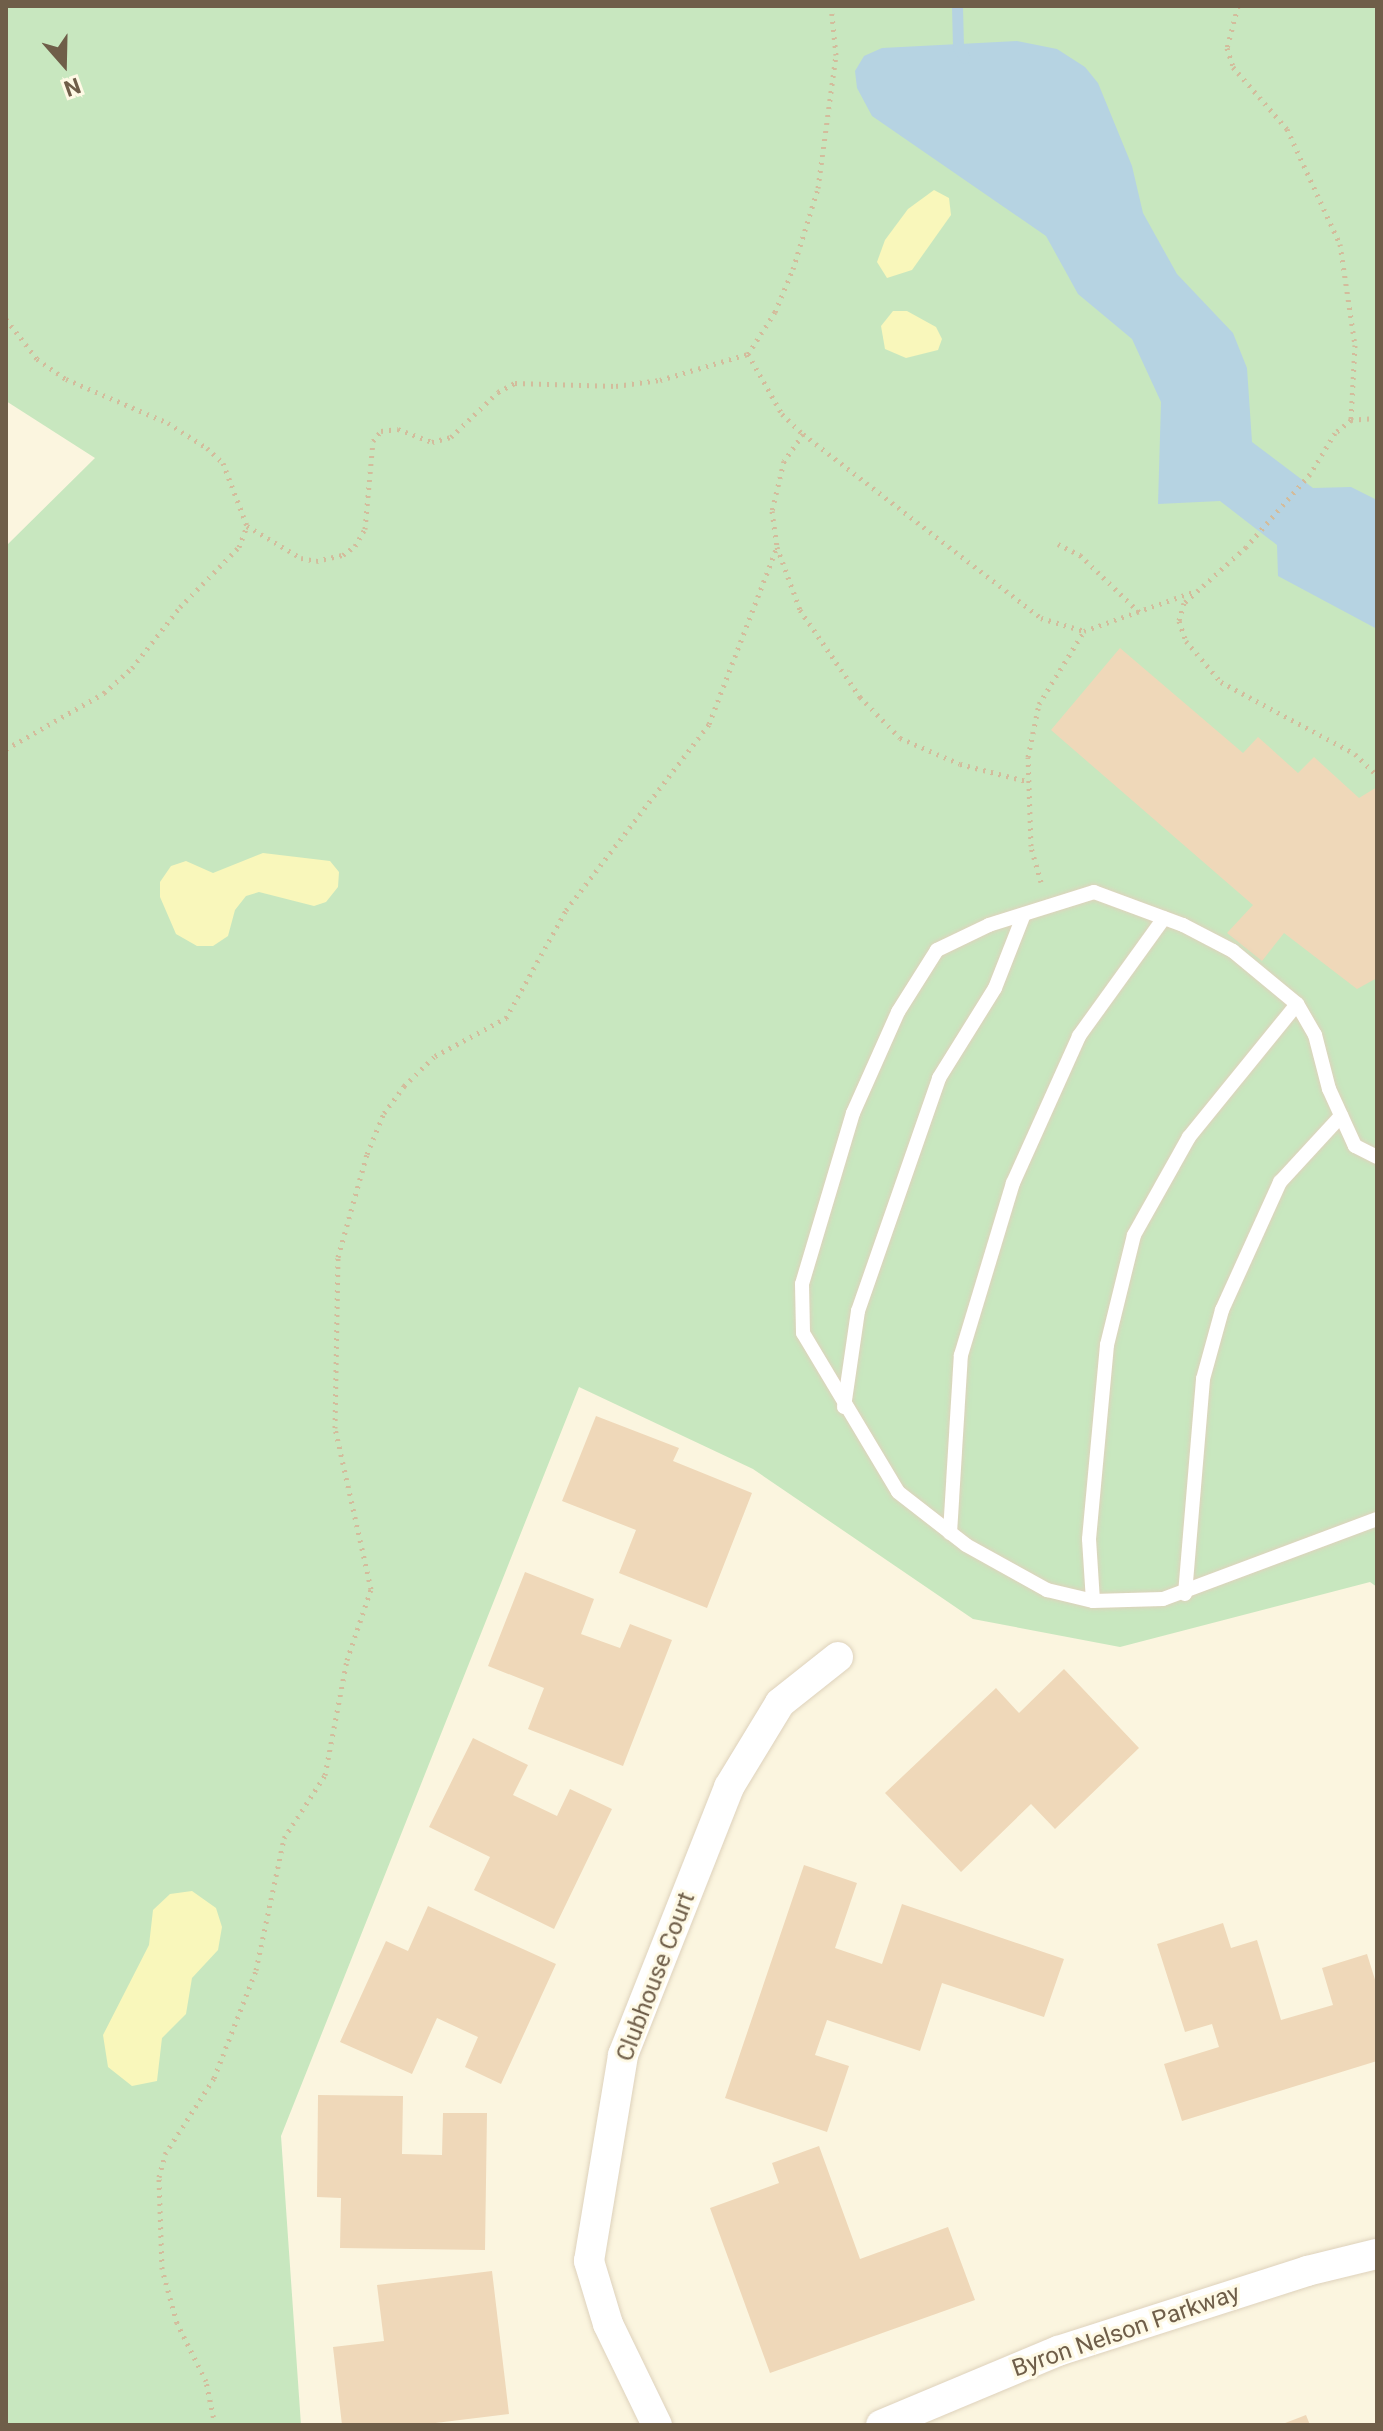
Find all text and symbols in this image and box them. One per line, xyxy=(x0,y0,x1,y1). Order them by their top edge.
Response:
north arrow xyxy=(24,24,104,104)
text: N xyxy=(61,73,84,101)
street label: Clubhouse Court xyxy=(611,1889,701,2065)
street label: Byron Nelson Parkway xyxy=(1008,2279,1244,2383)

